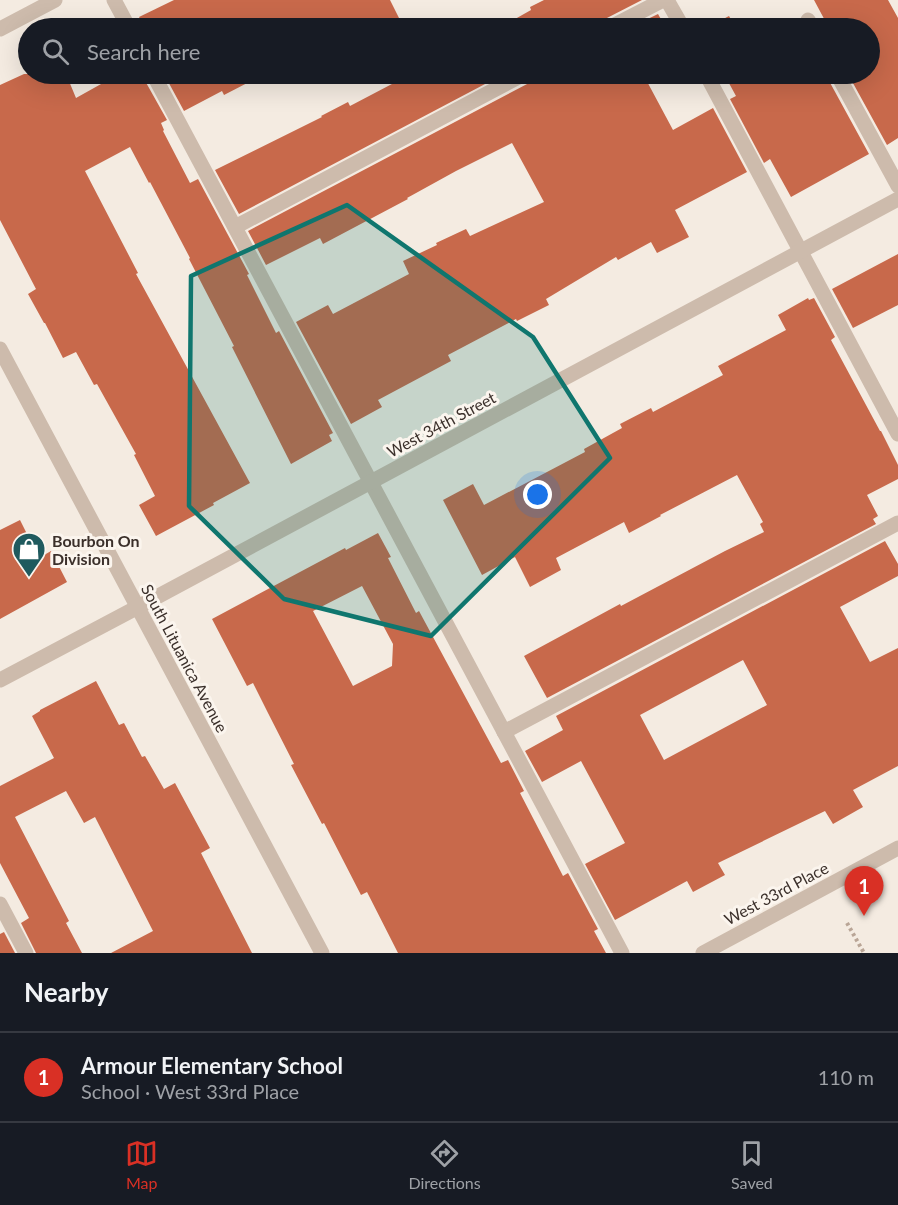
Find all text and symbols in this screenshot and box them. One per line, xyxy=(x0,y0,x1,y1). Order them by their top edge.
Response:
search box xyxy=(18,18,880,84)
icon: search xyxy=(39,35,72,68)
text: Search here xyxy=(87,38,200,65)
street label: West 34th Street xyxy=(383,387,499,461)
your location xyxy=(523,480,552,509)
shop icon: Bourbon On Division xyxy=(11,531,47,578)
place label: Bourbon On Division xyxy=(52,531,140,568)
street label: South Lituanica Avenue xyxy=(138,581,232,735)
street label: West 33rd Place xyxy=(721,858,831,928)
pin: 1 xyxy=(844,866,884,916)
text: Nearby xyxy=(24,976,109,1008)
text: Armour Elementary School xyxy=(81,1052,343,1079)
text: 1 xyxy=(38,1065,49,1089)
text: 110 m xyxy=(818,1065,874,1089)
text: School · West 33rd Place xyxy=(81,1079,299,1103)
tab: Map xyxy=(125,1137,158,1192)
tab: Directions xyxy=(408,1137,481,1192)
tab: Saved xyxy=(731,1137,773,1192)

